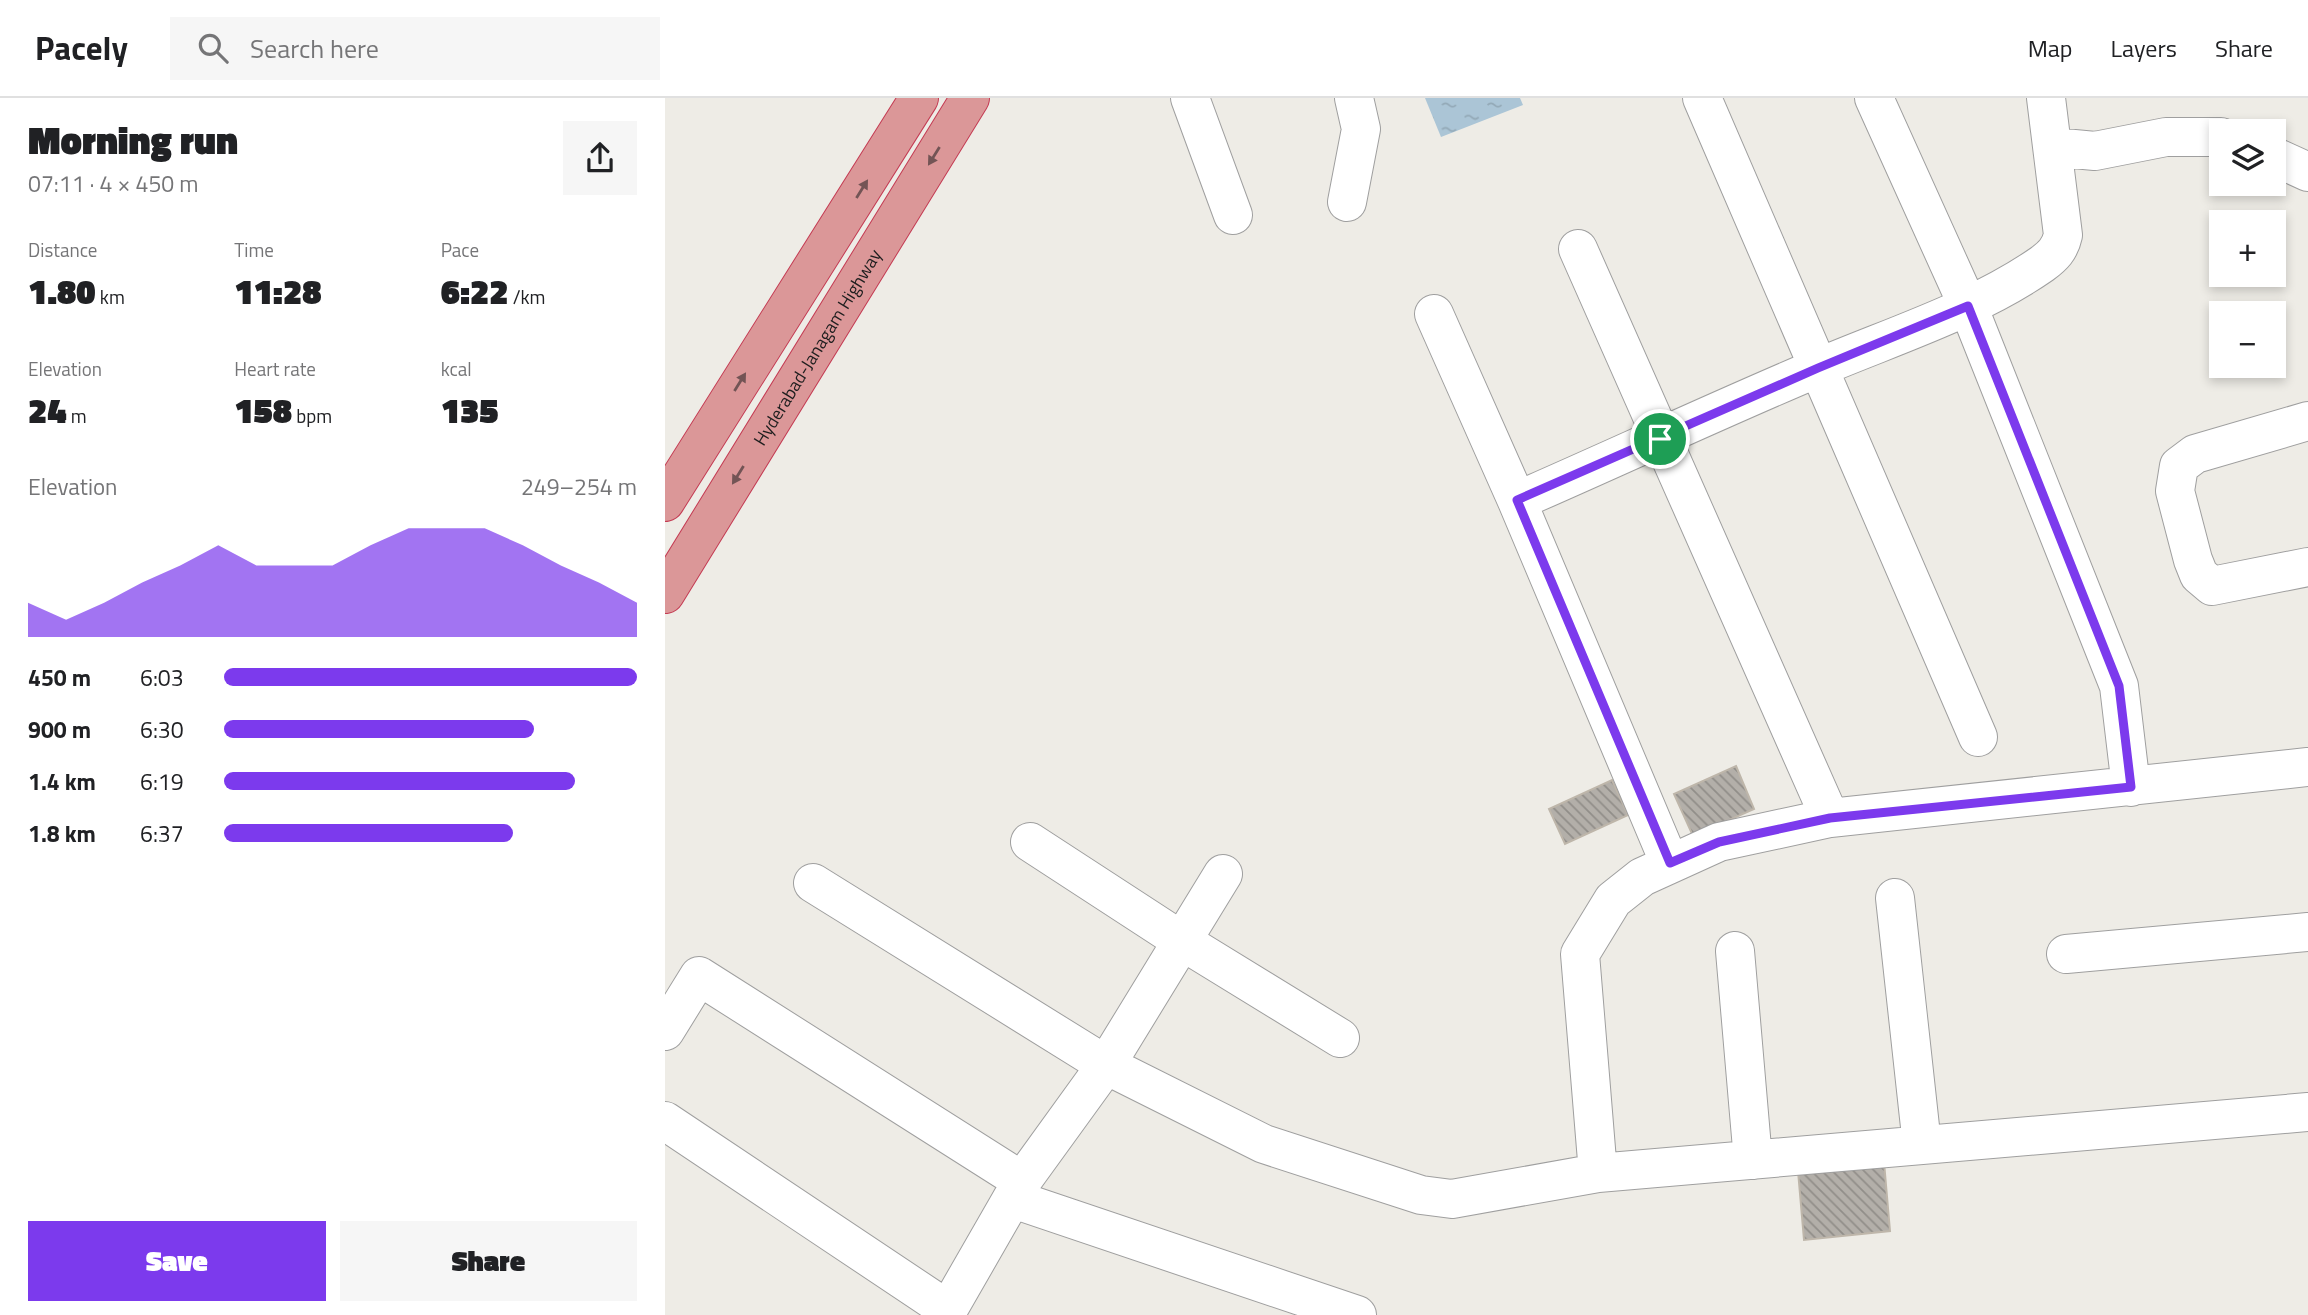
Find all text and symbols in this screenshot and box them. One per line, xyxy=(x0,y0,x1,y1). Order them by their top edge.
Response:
search box xyxy=(170,17,660,80)
text: Pacely xyxy=(35,23,128,73)
icon: search xyxy=(194,29,232,67)
text: Search here xyxy=(250,29,379,68)
text: Map xyxy=(2028,30,2073,66)
text: Layers xyxy=(2111,30,2177,66)
text: Share xyxy=(2215,30,2273,66)
text: Morning run xyxy=(28,111,238,169)
map controls xyxy=(2209,119,2286,378)
button: layers xyxy=(2209,119,2286,196)
button: share xyxy=(563,121,637,195)
one-way arrow xyxy=(928,147,941,166)
text: 07:11 · 4 × 450 m xyxy=(28,166,198,201)
one-way arrow xyxy=(855,180,868,199)
button: + xyxy=(2209,210,2286,287)
text: Distance xyxy=(28,235,97,264)
text: Time xyxy=(234,235,274,264)
text: Pace xyxy=(441,235,479,264)
street label: Hyderabad-Janagam Highway xyxy=(746,243,888,451)
text: 1.80 xyxy=(28,264,96,318)
text: 11:28 xyxy=(234,264,321,318)
text: 6:22 xyxy=(441,264,509,318)
text: km xyxy=(96,282,125,311)
text: /km xyxy=(509,282,546,311)
button: − xyxy=(2209,301,2286,378)
text: Elevation xyxy=(28,354,102,383)
text: Heart rate xyxy=(234,354,316,383)
text: kcal xyxy=(441,354,472,383)
one-way arrow xyxy=(734,372,747,391)
text: 24 xyxy=(28,383,67,437)
text: 158 xyxy=(234,383,292,437)
text: 135 xyxy=(441,383,498,437)
text: m xyxy=(67,401,87,430)
text: bpm xyxy=(292,401,332,430)
pin xyxy=(1630,409,1690,469)
icon: arrive xyxy=(1641,420,1679,458)
one-way arrow xyxy=(732,466,745,485)
text: Elevation xyxy=(28,469,117,504)
text: 249–254 m xyxy=(521,469,637,504)
text: 450 m xyxy=(28,660,91,695)
text: 6:03 xyxy=(140,660,184,695)
text: 900 m xyxy=(28,712,91,747)
text: 6:30 xyxy=(140,712,184,747)
text: 1.4 km xyxy=(28,764,96,799)
text: 6:19 xyxy=(140,764,184,799)
text: 1.8 km xyxy=(28,816,96,851)
text: 6:37 xyxy=(140,816,184,851)
button: Save xyxy=(28,1221,326,1301)
button: Share xyxy=(340,1221,637,1301)

